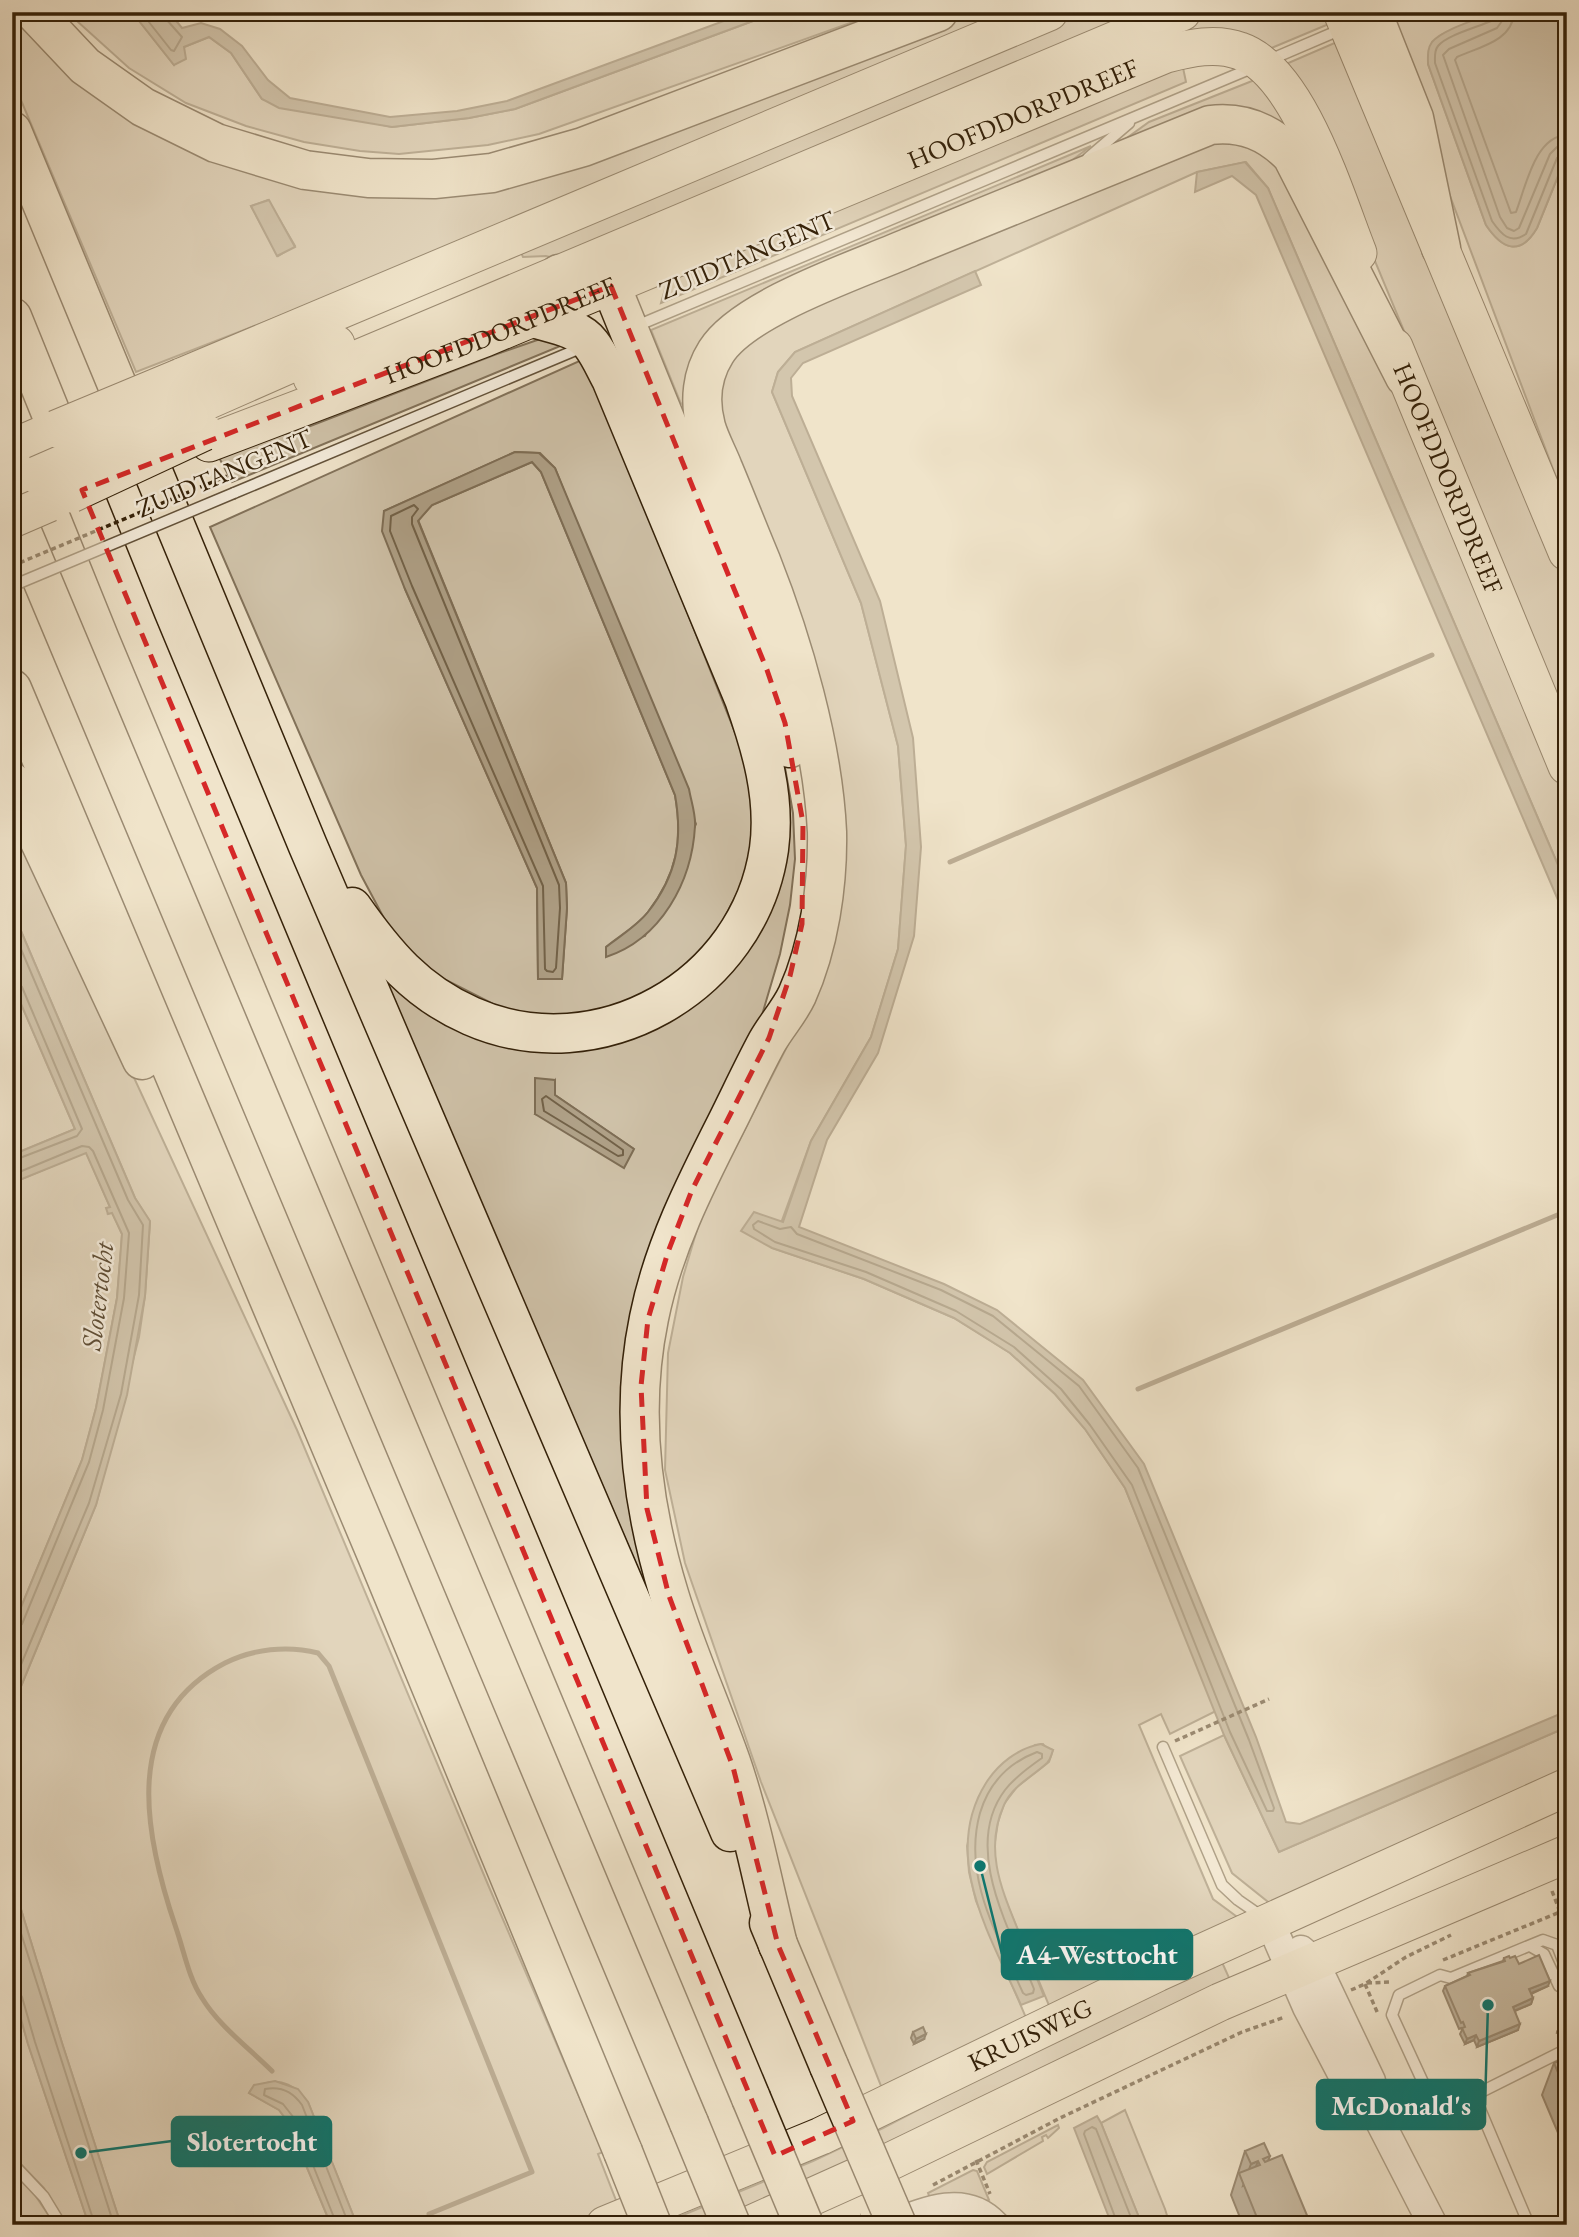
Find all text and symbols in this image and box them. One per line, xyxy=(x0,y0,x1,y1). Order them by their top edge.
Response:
street label: HOOFDDORPDREEF xyxy=(902,51,1143,177)
street label: ZUIDTANGENT xyxy=(654,202,841,307)
street label: HOOFDDORPDREEF xyxy=(379,268,621,392)
street label: HOOFDDORPDREEF xyxy=(1385,358,1511,599)
street label: ZUIDTANGENT xyxy=(131,420,318,525)
water label: Slotertocht xyxy=(72,1238,122,1353)
callout: A4-Westtocht xyxy=(1002,1930,1192,1979)
text: A4-Westtocht xyxy=(1015,1936,1178,1972)
street label: KRUISWEG xyxy=(962,1990,1098,2079)
callout: McDonald's xyxy=(1317,2080,1485,2129)
text: McDonald's xyxy=(1331,2087,1471,2123)
callout: Slotertocht xyxy=(172,2117,331,2166)
text: Slotertocht xyxy=(187,2123,318,2159)

